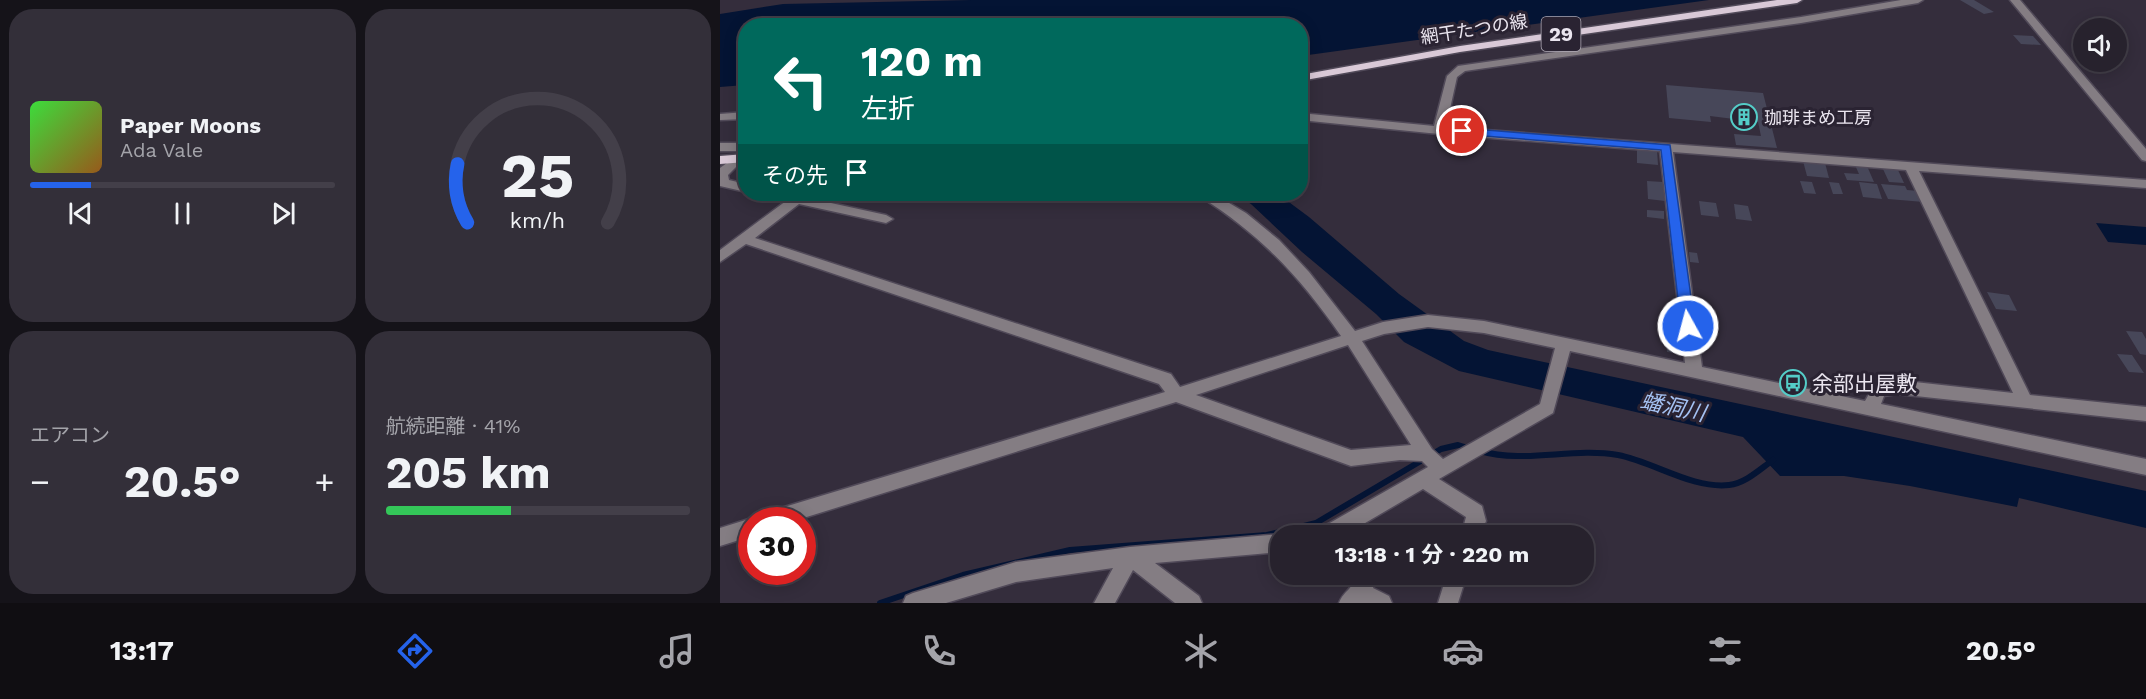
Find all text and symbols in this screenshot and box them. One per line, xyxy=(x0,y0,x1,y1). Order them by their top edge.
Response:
street label: 網干たつの線 xyxy=(1419,10,1529,48)
road number: 29 xyxy=(1542,17,1580,51)
map controls xyxy=(2073,18,2127,72)
button: sound xyxy=(2073,18,2127,72)
text: 120 m xyxy=(861,37,983,86)
icon: left xyxy=(762,42,840,120)
text: 左折 xyxy=(861,93,915,125)
building icon: 珈琲まめ工房 xyxy=(1729,102,1759,132)
pin xyxy=(1436,105,1487,156)
place label: 珈琲まめ工房 xyxy=(1764,107,1872,128)
text: Paper Moons xyxy=(120,113,261,138)
icon: arrive xyxy=(1445,114,1478,147)
text: Ada Vale xyxy=(120,138,203,162)
text: 25 xyxy=(501,139,575,212)
icon: arrive xyxy=(840,156,873,189)
text: その先 xyxy=(762,163,828,188)
icon: previous xyxy=(64,197,97,230)
icon: pause xyxy=(166,197,199,230)
icon: next xyxy=(267,197,300,230)
text: km/h xyxy=(510,208,565,233)
position arrow xyxy=(1656,294,1720,358)
bus stop icon: 余部出屋敷 xyxy=(1778,368,1808,398)
place label: 余部出屋敷 xyxy=(1812,371,1917,396)
water label: 蟠洞川 xyxy=(1638,388,1710,427)
text: 航続距離 · 41% xyxy=(386,414,520,438)
text: エアコン xyxy=(30,423,110,447)
text: 205 km xyxy=(386,446,550,499)
text: 20.5° xyxy=(124,455,241,508)
text: − xyxy=(30,462,50,501)
text: + xyxy=(315,462,335,501)
speed limit sign: 30 xyxy=(738,507,816,585)
text: 13:18 · 1 分 · 220 m xyxy=(1335,542,1529,567)
icon: directions xyxy=(394,630,436,672)
icon: music xyxy=(656,630,698,672)
icon: phone xyxy=(918,630,960,672)
icon: climate xyxy=(1180,630,1222,672)
icon: car xyxy=(1442,630,1484,672)
icon: filters xyxy=(1704,630,1746,672)
text: 13:17 xyxy=(110,635,174,667)
text: 20.5° xyxy=(1966,635,2036,667)

